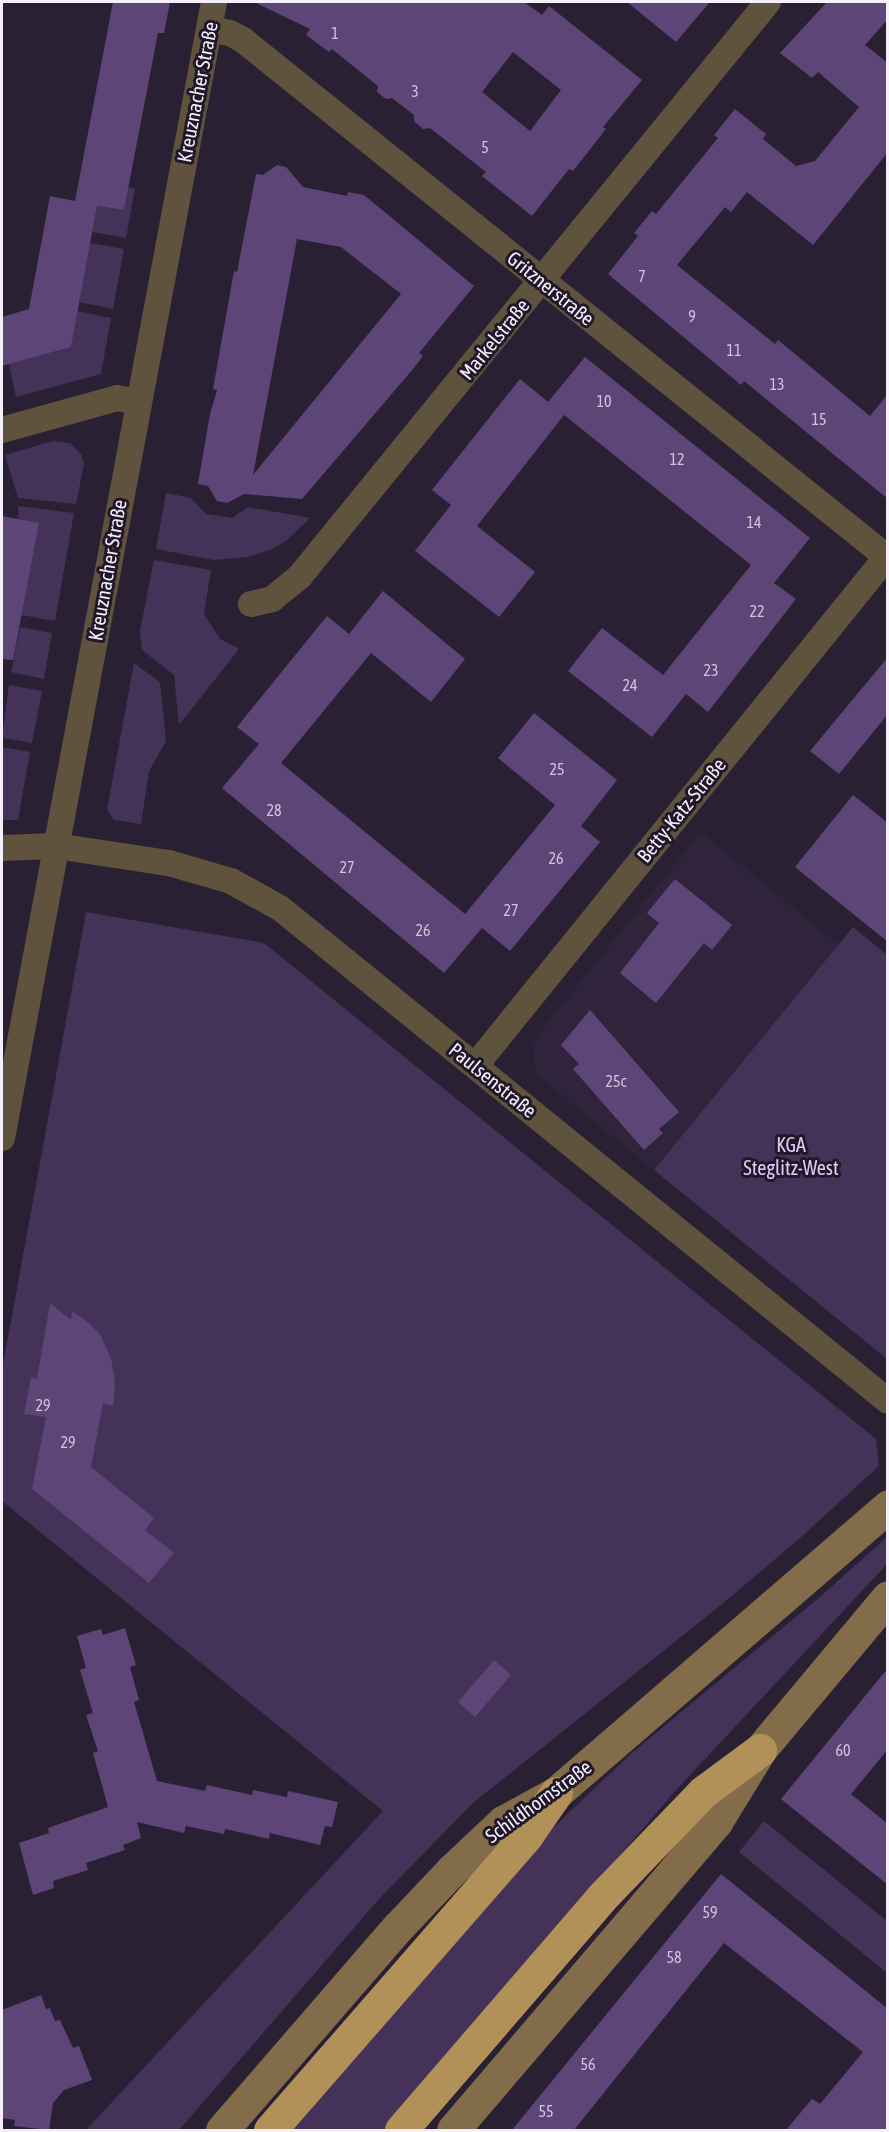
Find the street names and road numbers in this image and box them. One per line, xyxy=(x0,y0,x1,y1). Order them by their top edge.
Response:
street label: Kreuznacher Straße xyxy=(172,20,222,164)
street label: Gritznerstraße xyxy=(503,246,599,330)
street label: Markelstraße xyxy=(454,294,534,384)
street label: Kreuznacher Straße xyxy=(83,498,131,642)
street label: Betty-Katz-Straße xyxy=(632,753,730,867)
street label: Paulsenstraße xyxy=(444,1037,542,1123)
street label: Schildhornstraße xyxy=(480,1754,596,1848)

